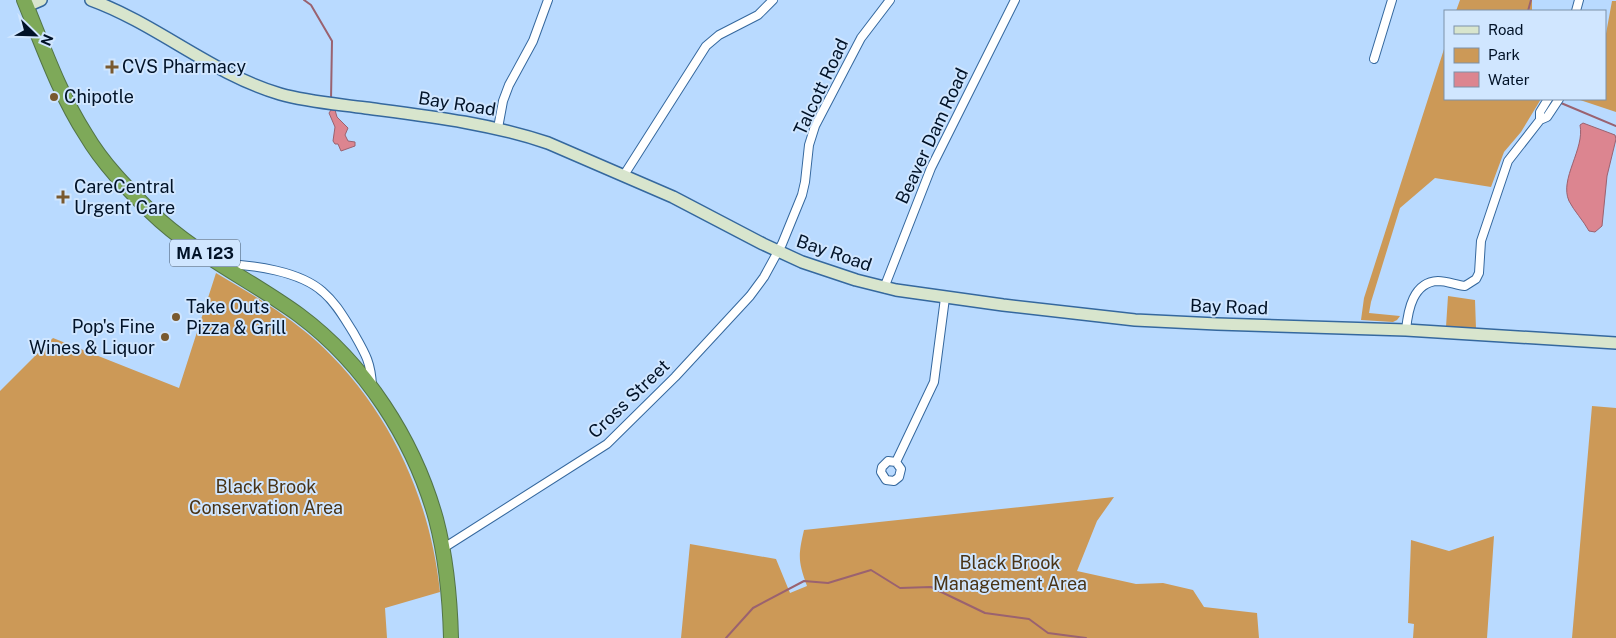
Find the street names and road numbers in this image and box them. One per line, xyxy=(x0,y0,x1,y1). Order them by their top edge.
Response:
street label: Talcott Road xyxy=(789,35,852,138)
street label: Beaver Dam Road xyxy=(891,65,972,207)
street label: Bay Road xyxy=(417,87,497,120)
street label: Bay Road xyxy=(794,230,875,275)
road number: MA 123 xyxy=(170,240,240,266)
street label: Bay Road xyxy=(1190,295,1269,318)
street label: Cross Street xyxy=(584,355,674,442)

